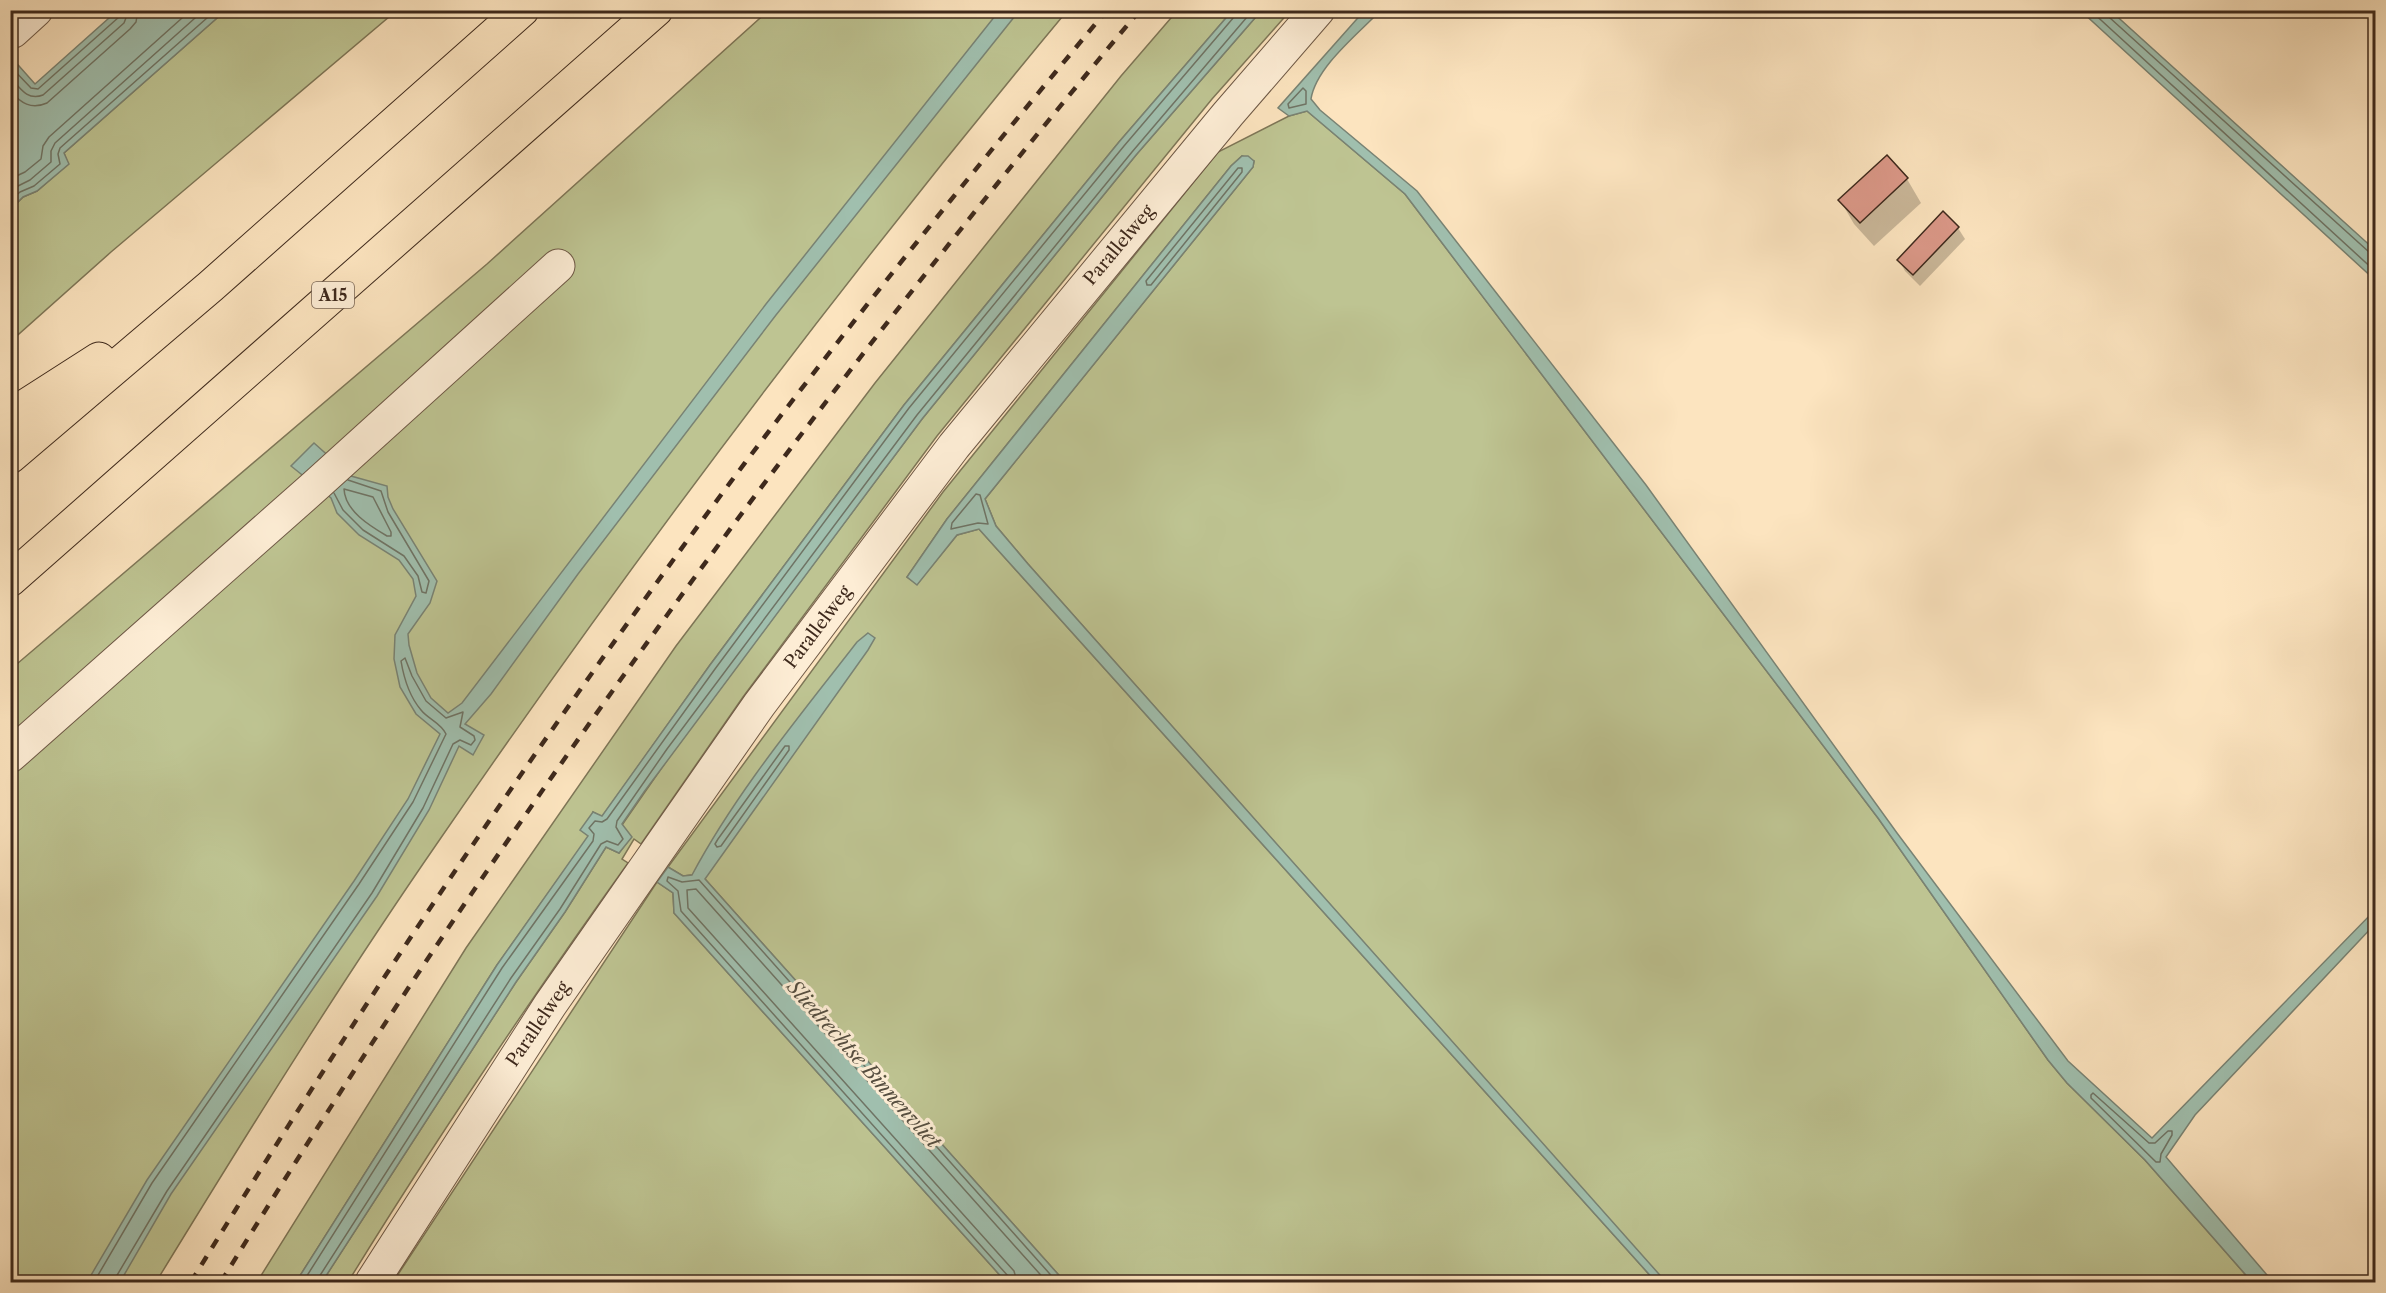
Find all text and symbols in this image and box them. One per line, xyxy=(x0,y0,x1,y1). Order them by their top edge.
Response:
street label: Parallelweg xyxy=(1079,200,1159,290)
road number: A15 xyxy=(312,282,354,308)
street label: Parallelweg xyxy=(780,581,857,673)
water label: Sliedrechtse Binnenvliet xyxy=(782,974,946,1154)
street label: Parallelweg xyxy=(501,977,575,1071)

